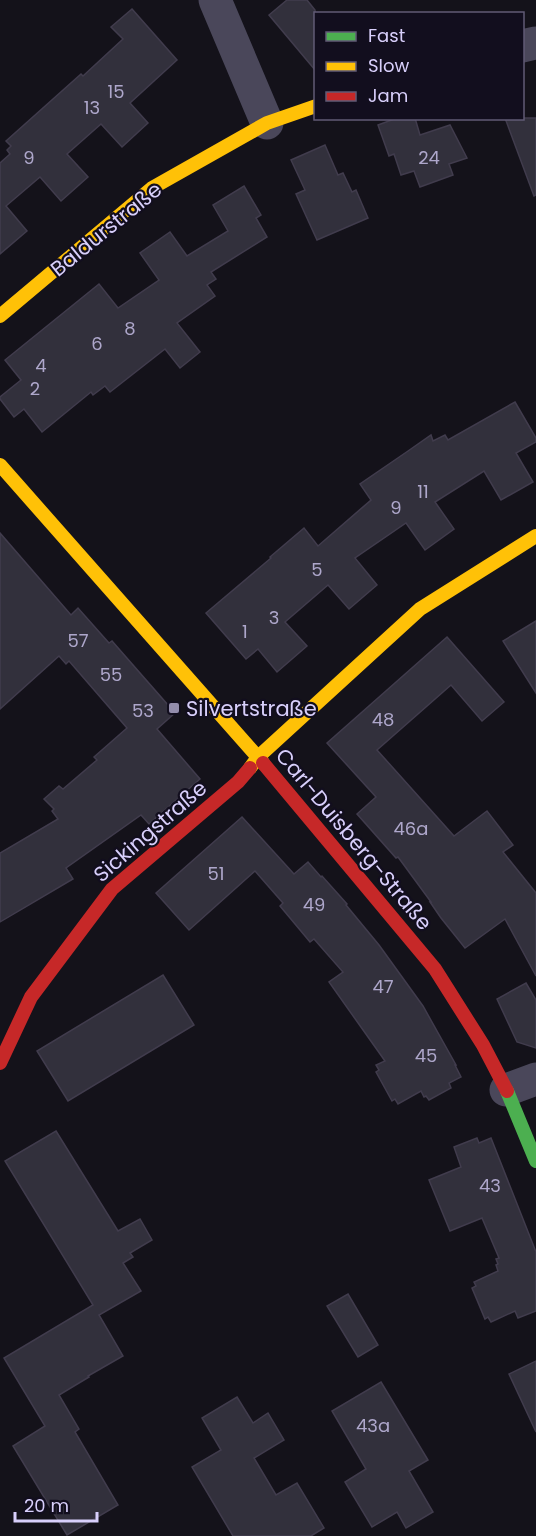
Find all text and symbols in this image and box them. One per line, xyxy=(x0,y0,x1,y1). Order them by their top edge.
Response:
legend xyxy=(314,12,524,120)
text: Fast xyxy=(368,23,405,48)
text: Slow xyxy=(368,53,410,78)
house number: 15 xyxy=(107,79,125,104)
text: Jam xyxy=(368,83,408,108)
house number: 13 xyxy=(84,95,100,120)
house number: 9 xyxy=(23,145,35,170)
house number: 24 xyxy=(418,145,440,170)
street label: Baldurstraße xyxy=(44,175,168,283)
house number: 8 xyxy=(124,316,136,341)
house number: 6 xyxy=(91,331,103,356)
house number: 4 xyxy=(35,353,47,378)
house number: 2 xyxy=(30,376,40,401)
house number: 11 xyxy=(417,479,429,504)
house number: 9 xyxy=(390,495,402,520)
house number: 5 xyxy=(311,557,323,582)
house number: 3 xyxy=(269,605,279,630)
house number: 1 xyxy=(242,619,248,644)
house number: 57 xyxy=(67,628,89,653)
house number: 55 xyxy=(100,662,122,687)
place label: Silvertstraße xyxy=(186,694,317,723)
house number: 53 xyxy=(132,698,154,723)
marker: Silvertstraße xyxy=(167,701,181,715)
house number: 48 xyxy=(372,707,394,732)
street label: Carl-Duisberg-Straße xyxy=(269,742,439,936)
street label: Sickingstraße xyxy=(87,774,213,888)
house number: 46a xyxy=(394,816,428,841)
house number: 51 xyxy=(207,861,225,886)
house number: 49 xyxy=(303,892,325,917)
house number: 47 xyxy=(372,974,394,999)
house number: 45 xyxy=(415,1043,437,1068)
house number: 43 xyxy=(479,1173,501,1198)
house number: 43a xyxy=(356,1413,390,1438)
scale bar xyxy=(15,1485,98,1523)
text: 20 m xyxy=(24,1493,69,1518)

